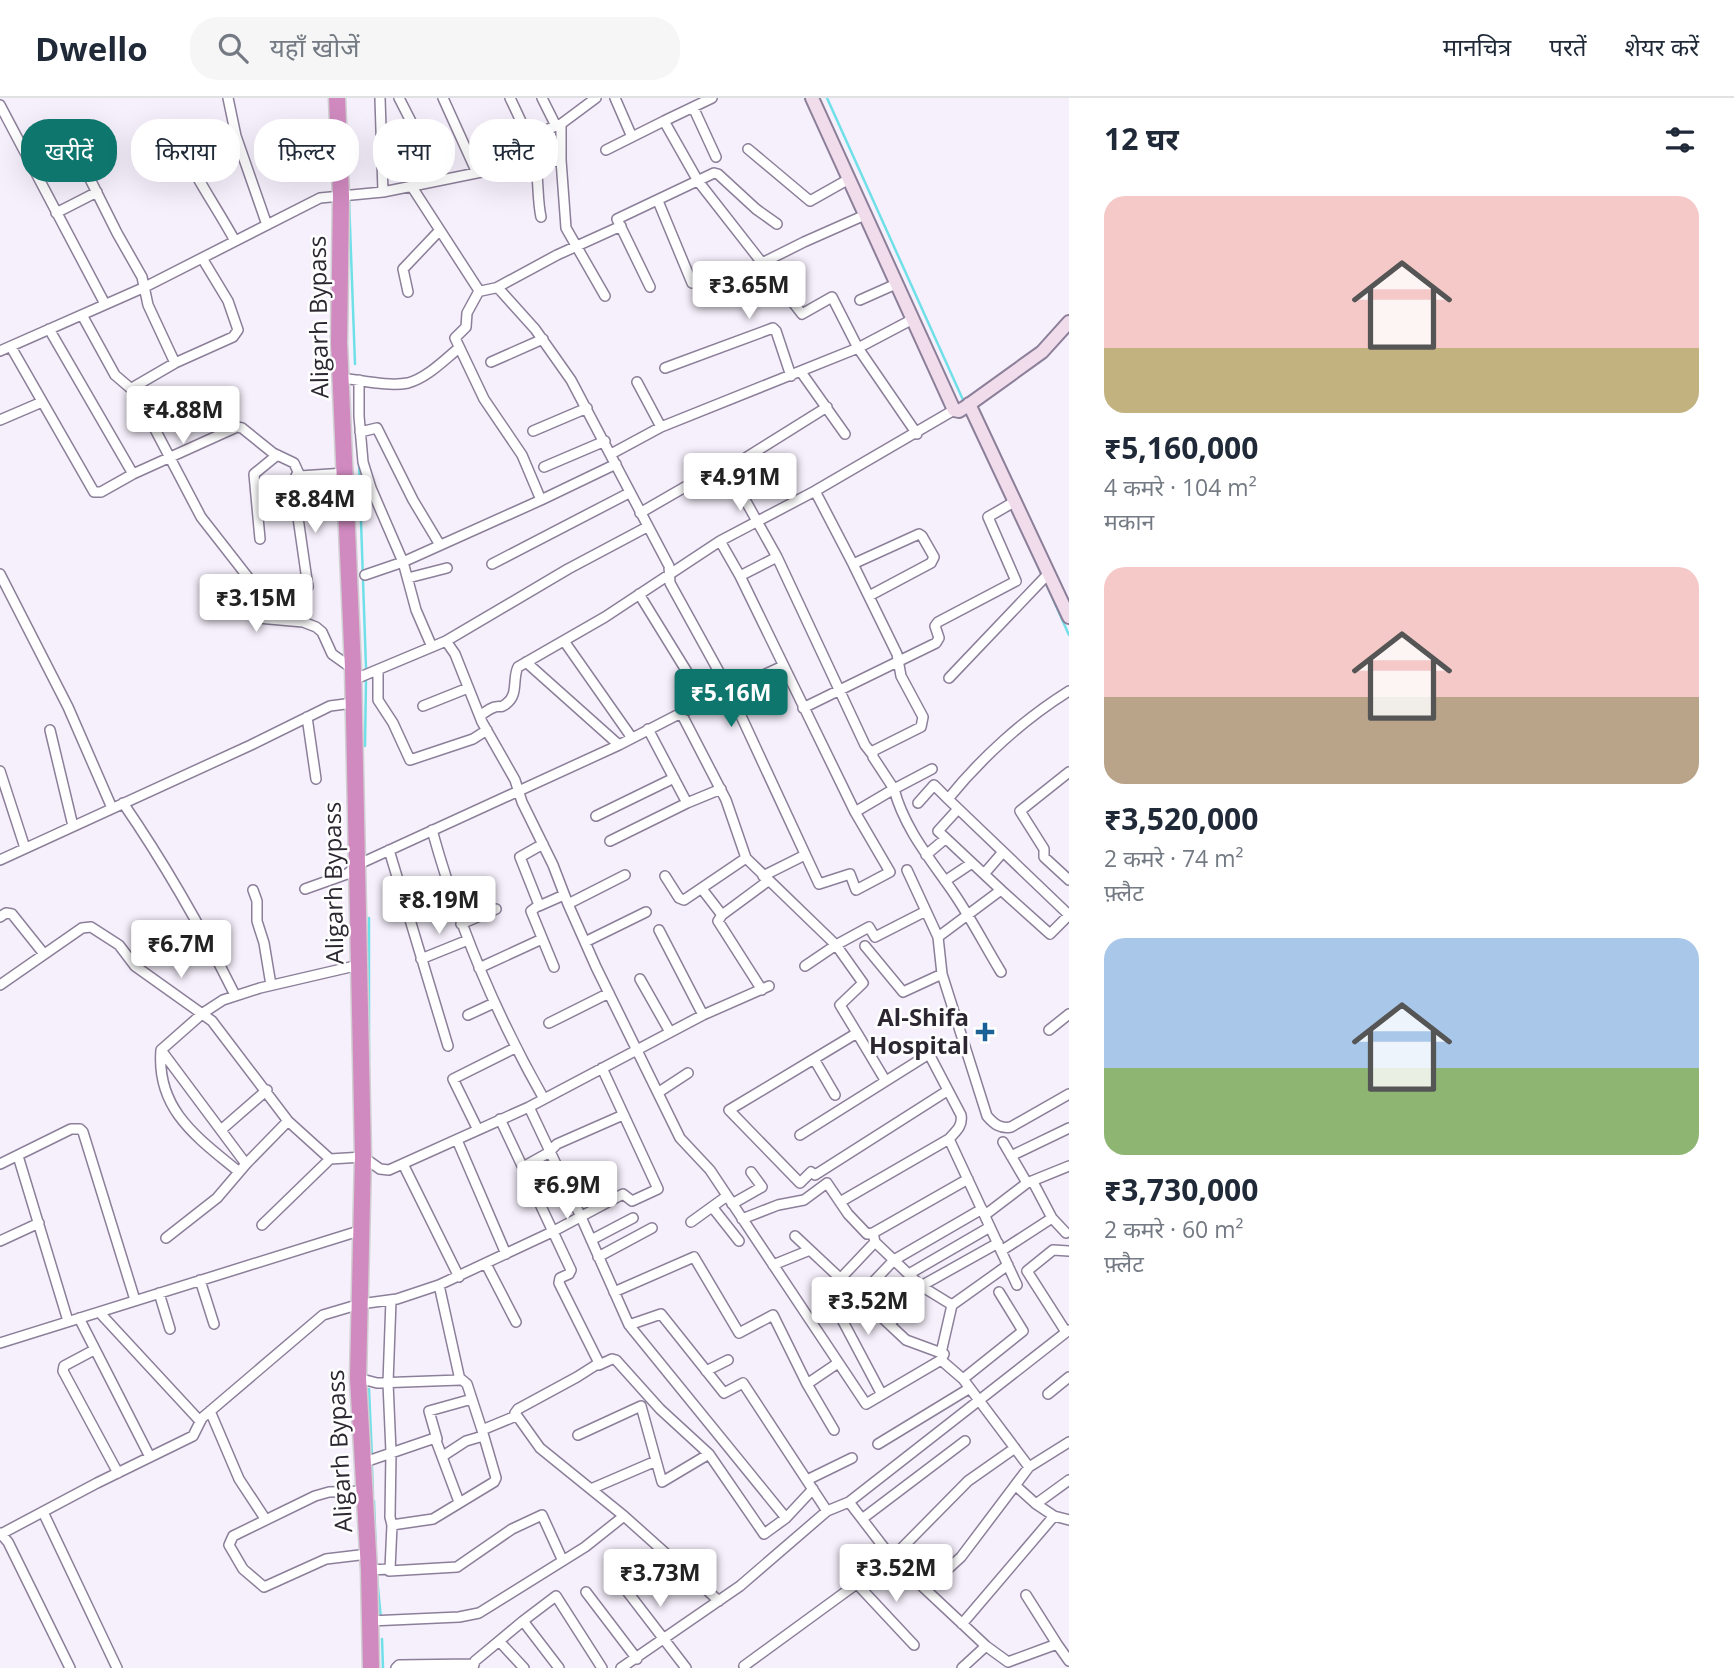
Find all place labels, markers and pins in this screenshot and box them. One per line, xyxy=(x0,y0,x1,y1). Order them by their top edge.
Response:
pin: ₹3.65M xyxy=(692,262,806,321)
pin: ₹4.88M xyxy=(126,386,240,446)
pin: ₹4.91M xyxy=(683,454,797,513)
pin: ₹8.84M xyxy=(258,476,372,535)
pin: ₹3.15M xyxy=(199,574,313,634)
pin: ₹5.16M xyxy=(674,670,788,729)
pin: ₹8.19M xyxy=(382,876,496,936)
pin: ₹6.7M xyxy=(132,920,230,980)
place label: Al-Shifa Hospital xyxy=(869,1000,969,1061)
marker: Al-Shifa Hospital xyxy=(975,1022,995,1042)
pin: ₹6.9M xyxy=(518,1162,616,1221)
pin: ₹3.52M xyxy=(811,1278,925,1337)
pin: ₹3.52M xyxy=(839,1544,953,1604)
pin: ₹3.73M xyxy=(603,1550,717,1609)

